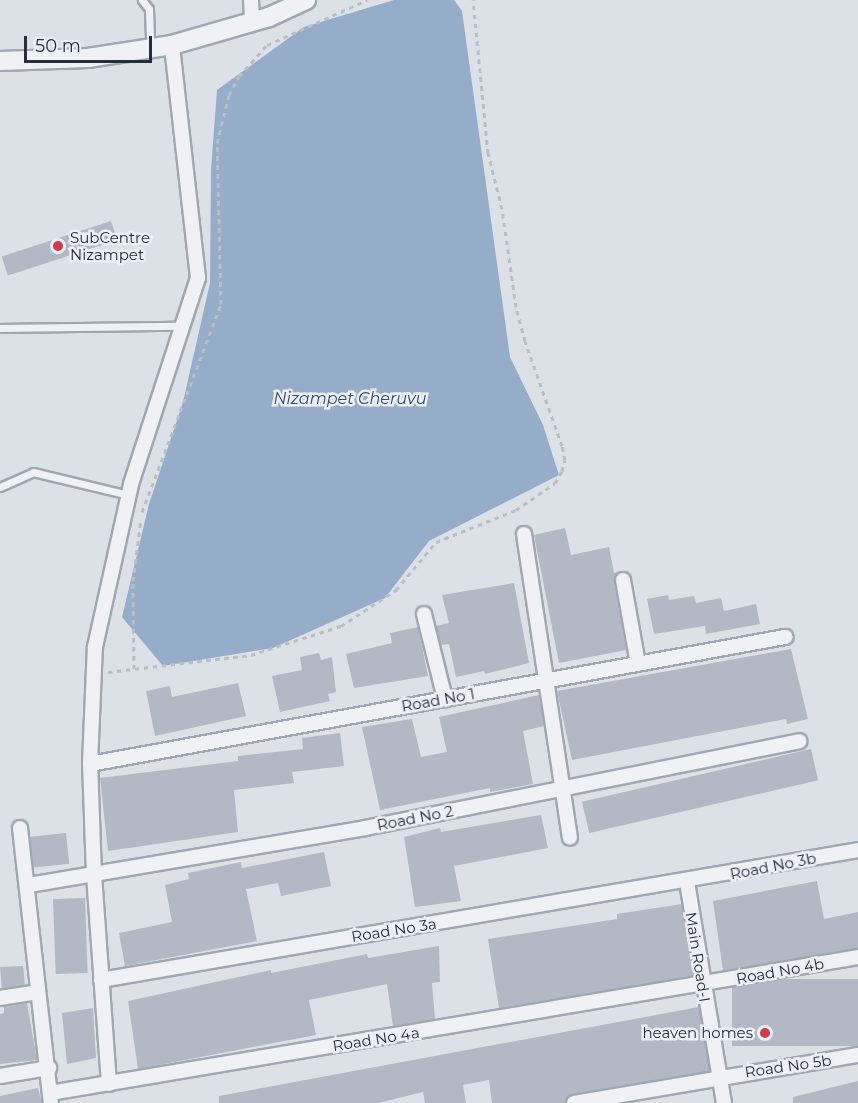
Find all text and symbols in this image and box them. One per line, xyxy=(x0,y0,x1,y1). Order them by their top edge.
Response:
scale bar xyxy=(27,24,154,62)
text: 50 m xyxy=(35,35,81,57)
place label: SubCentre Nizampet xyxy=(70,228,150,263)
marker: SubCentre Nizampet xyxy=(51,239,65,253)
water label: Nizampet Cheruvu xyxy=(274,389,426,409)
street label: Road No 1 xyxy=(400,685,476,715)
street label: Road No 2 xyxy=(375,802,455,834)
street label: Road No 3b xyxy=(728,849,818,883)
street label: Main Road-I xyxy=(682,911,714,1003)
street label: Road No 3a xyxy=(350,914,438,946)
street label: Road No 4b xyxy=(735,954,825,988)
street label: Road No 4a xyxy=(331,1023,421,1055)
place label: heaven homes xyxy=(642,1024,753,1042)
marker: heaven homes xyxy=(758,1026,772,1040)
street label: Road No 5b xyxy=(744,1051,832,1081)

